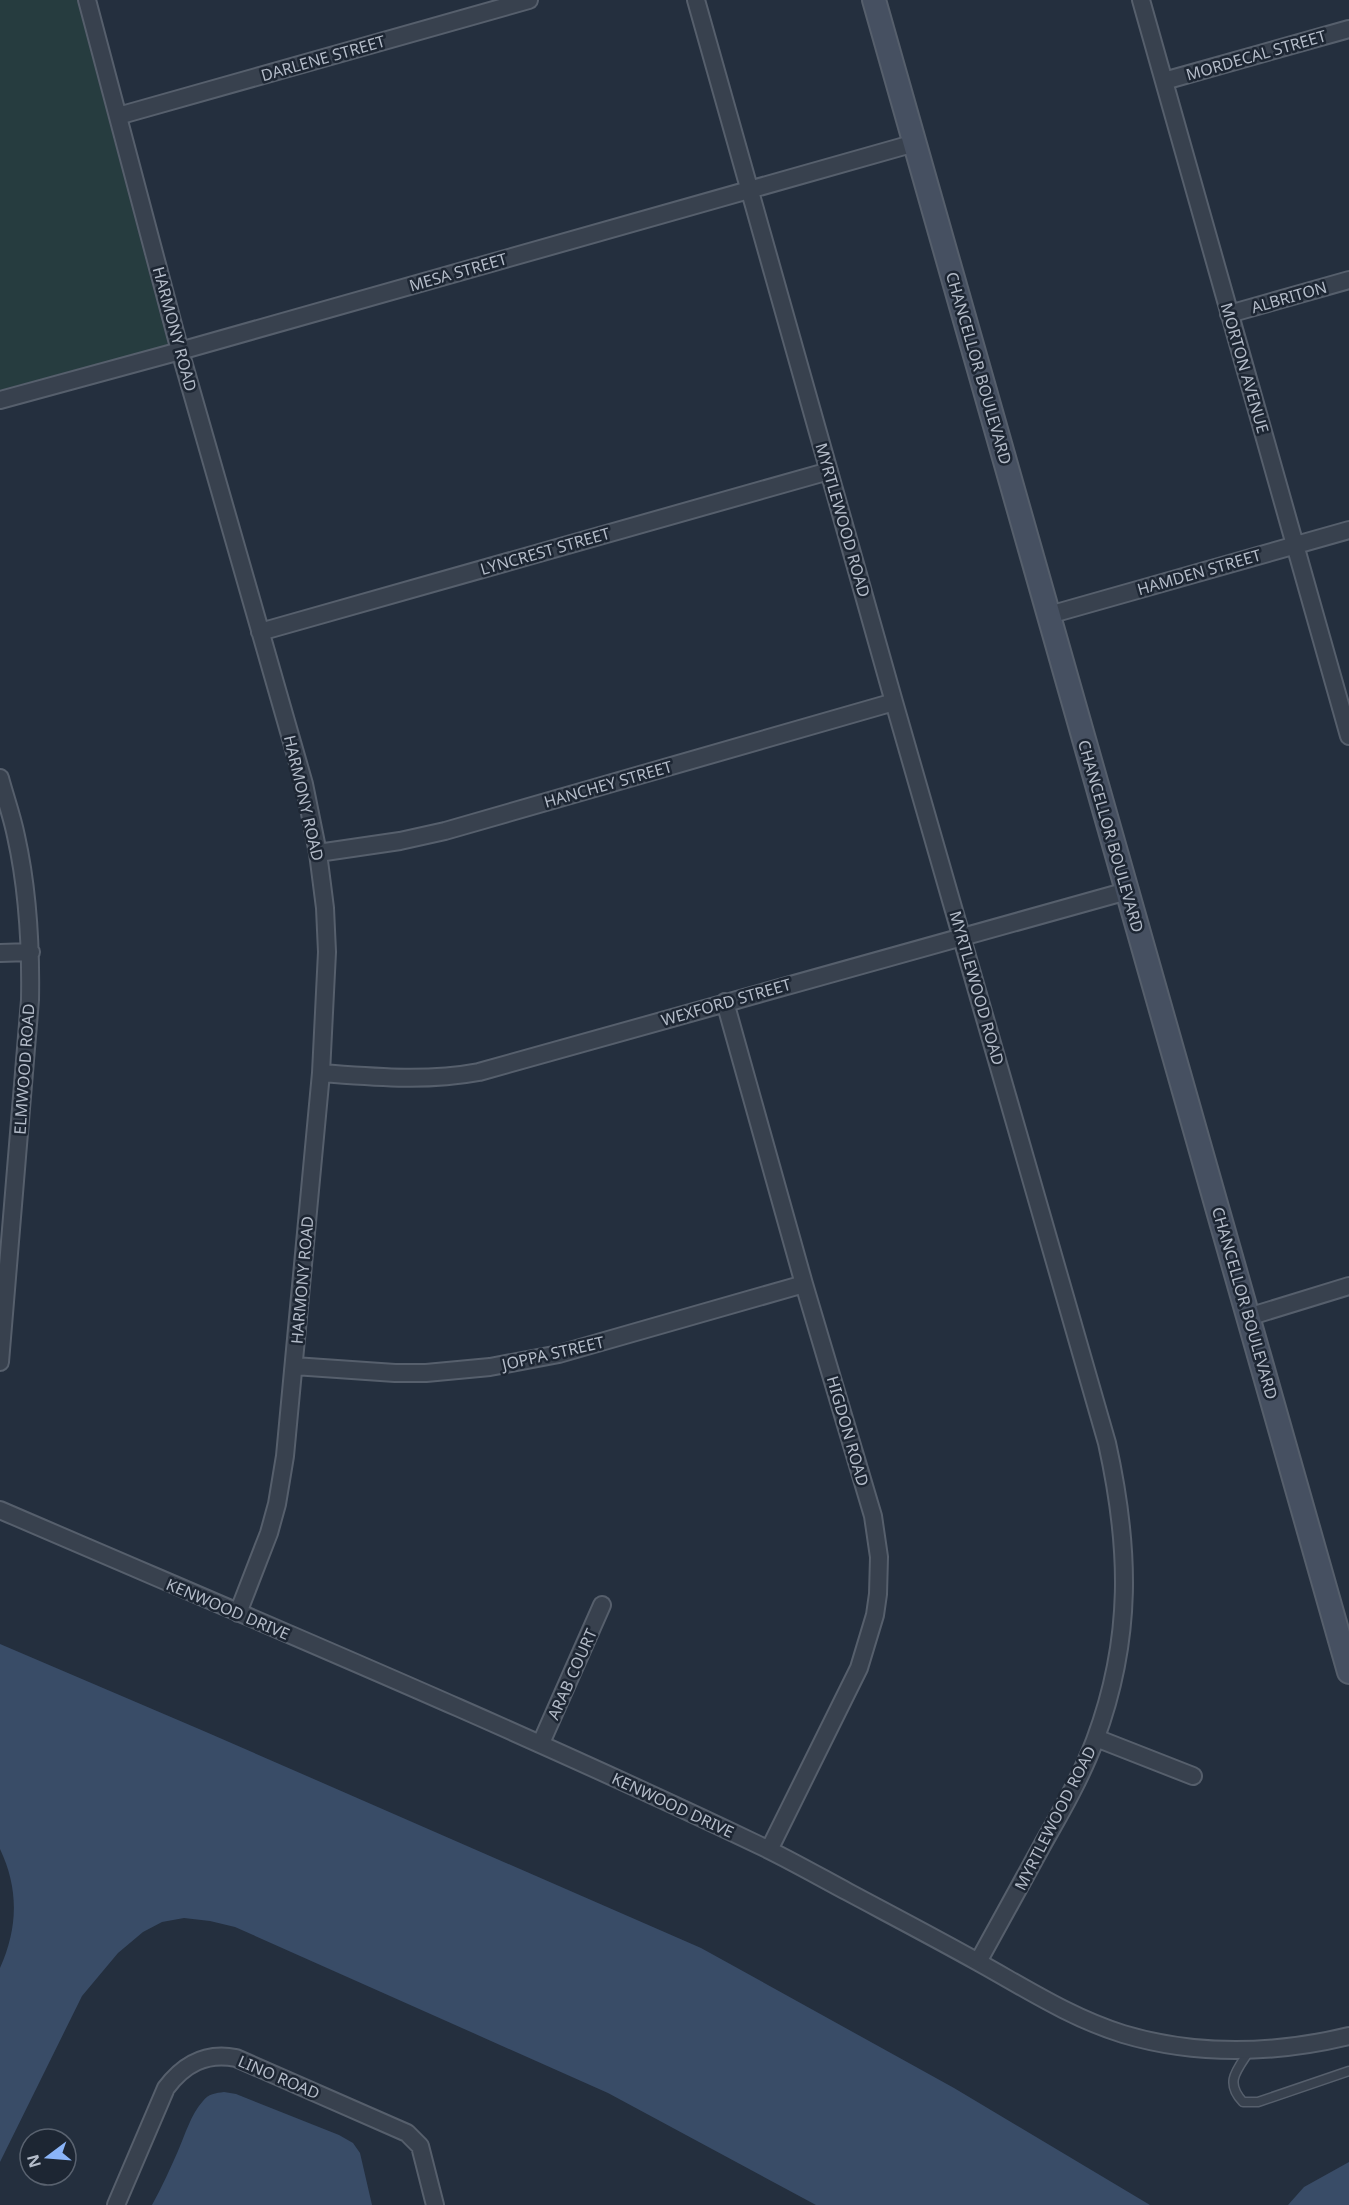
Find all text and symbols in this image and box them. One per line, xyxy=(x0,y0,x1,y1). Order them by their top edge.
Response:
street label: MORDECAL STREET xyxy=(1183,24,1329,86)
street label: DARLENE STREET xyxy=(258,30,388,86)
street label: MESA STREET xyxy=(406,247,510,296)
street label: HARMONY ROAD xyxy=(148,264,202,394)
street label: CHANCELLOR BOULEVARD xyxy=(941,269,1017,467)
street label: ALBRITON xyxy=(1249,276,1329,318)
street label: MORTON AVENUE xyxy=(1216,300,1274,436)
street label: MYRTLEWOOD ROAD xyxy=(810,440,876,600)
street label: LYNCREST STREET xyxy=(477,522,613,580)
street label: HAMDEN STREET xyxy=(1135,544,1264,600)
street label: HARMONY ROAD xyxy=(279,733,329,863)
street label: CHANCELLOR BOULEVARD xyxy=(1073,737,1149,935)
street label: HANCHEY STREET xyxy=(541,755,675,813)
street label: MYRTLEWOOD ROAD xyxy=(944,908,1010,1068)
street label: WEXFORD STREET xyxy=(659,973,794,1031)
street label: ELMWOOD ROAD xyxy=(8,1003,40,1135)
street label: CHANCELLOR BOULEVARD xyxy=(1207,1204,1283,1402)
street label: HARMONY ROAD xyxy=(285,1215,319,1345)
street label: JOPPA STREET xyxy=(498,1331,606,1376)
street label: HIGDON ROAD xyxy=(822,1373,874,1489)
street label: KENWOOD DRIVE xyxy=(163,1573,293,1645)
street label: ARAB COURT xyxy=(542,1625,602,1723)
street label: MYRTLEWOOD ROAD xyxy=(1009,1742,1101,1894)
street label: KENWOOD DRIVE xyxy=(608,1767,738,1843)
street label: LINO ROAD xyxy=(235,2050,323,2104)
north arrow xyxy=(18,2127,78,2187)
text: N xyxy=(21,2152,46,2170)

